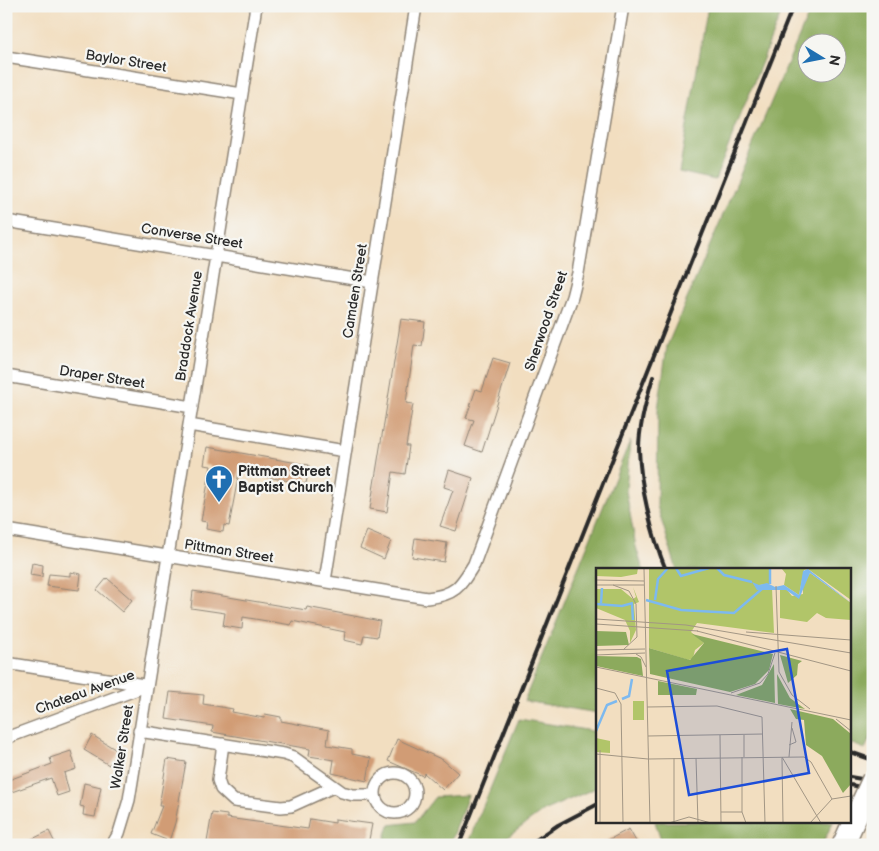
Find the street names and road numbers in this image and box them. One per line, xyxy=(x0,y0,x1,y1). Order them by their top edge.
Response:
street label: Baylor Street xyxy=(84,46,168,76)
street label: Converse Street xyxy=(140,220,245,253)
street label: Camden Street xyxy=(339,242,371,340)
street label: Sherwood Street xyxy=(521,268,571,373)
street label: Braddock Avenue xyxy=(172,270,206,382)
street label: Draper Street xyxy=(58,362,147,392)
street label: Pittman Street xyxy=(183,536,275,567)
street label: Chateau Avenue xyxy=(33,666,137,718)
street label: Walker Street xyxy=(107,703,137,790)

